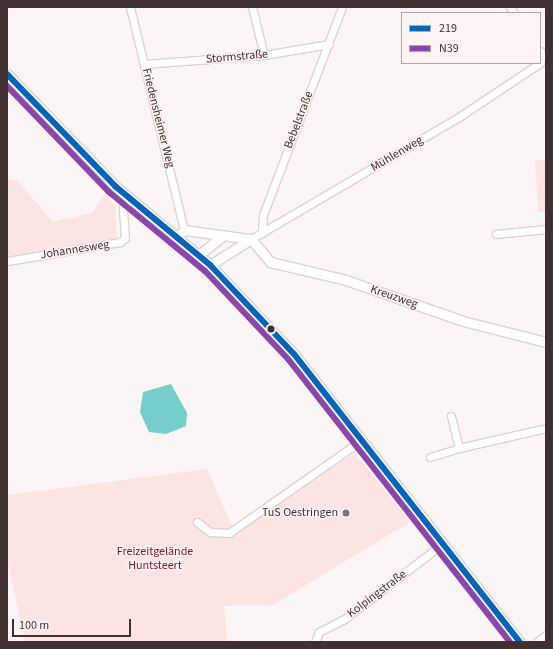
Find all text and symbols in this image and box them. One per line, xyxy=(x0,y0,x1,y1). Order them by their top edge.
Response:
legend xyxy=(401,12,541,64)
text: 219 xyxy=(439,20,457,37)
text: N39 xyxy=(439,40,459,57)
street label: Stormstraße xyxy=(205,47,269,67)
street label: Friedensheimer Weg xyxy=(139,67,177,169)
street label: Bebelstraße xyxy=(281,89,317,151)
street label: Mühlenweg xyxy=(369,133,425,175)
street label: Johannesweg xyxy=(40,237,110,263)
street label: Kreuzweg xyxy=(368,282,420,312)
unlabelled marker xyxy=(266,324,276,334)
place label: TuS Oestringen xyxy=(262,506,338,520)
marker: TuS Oestringen xyxy=(341,508,351,518)
park label: Freizeitgelände Huntsteert xyxy=(117,545,193,573)
street label: Kolpingstraße xyxy=(345,567,409,621)
scale bar xyxy=(14,611,133,637)
text: 100 m xyxy=(19,617,49,634)

